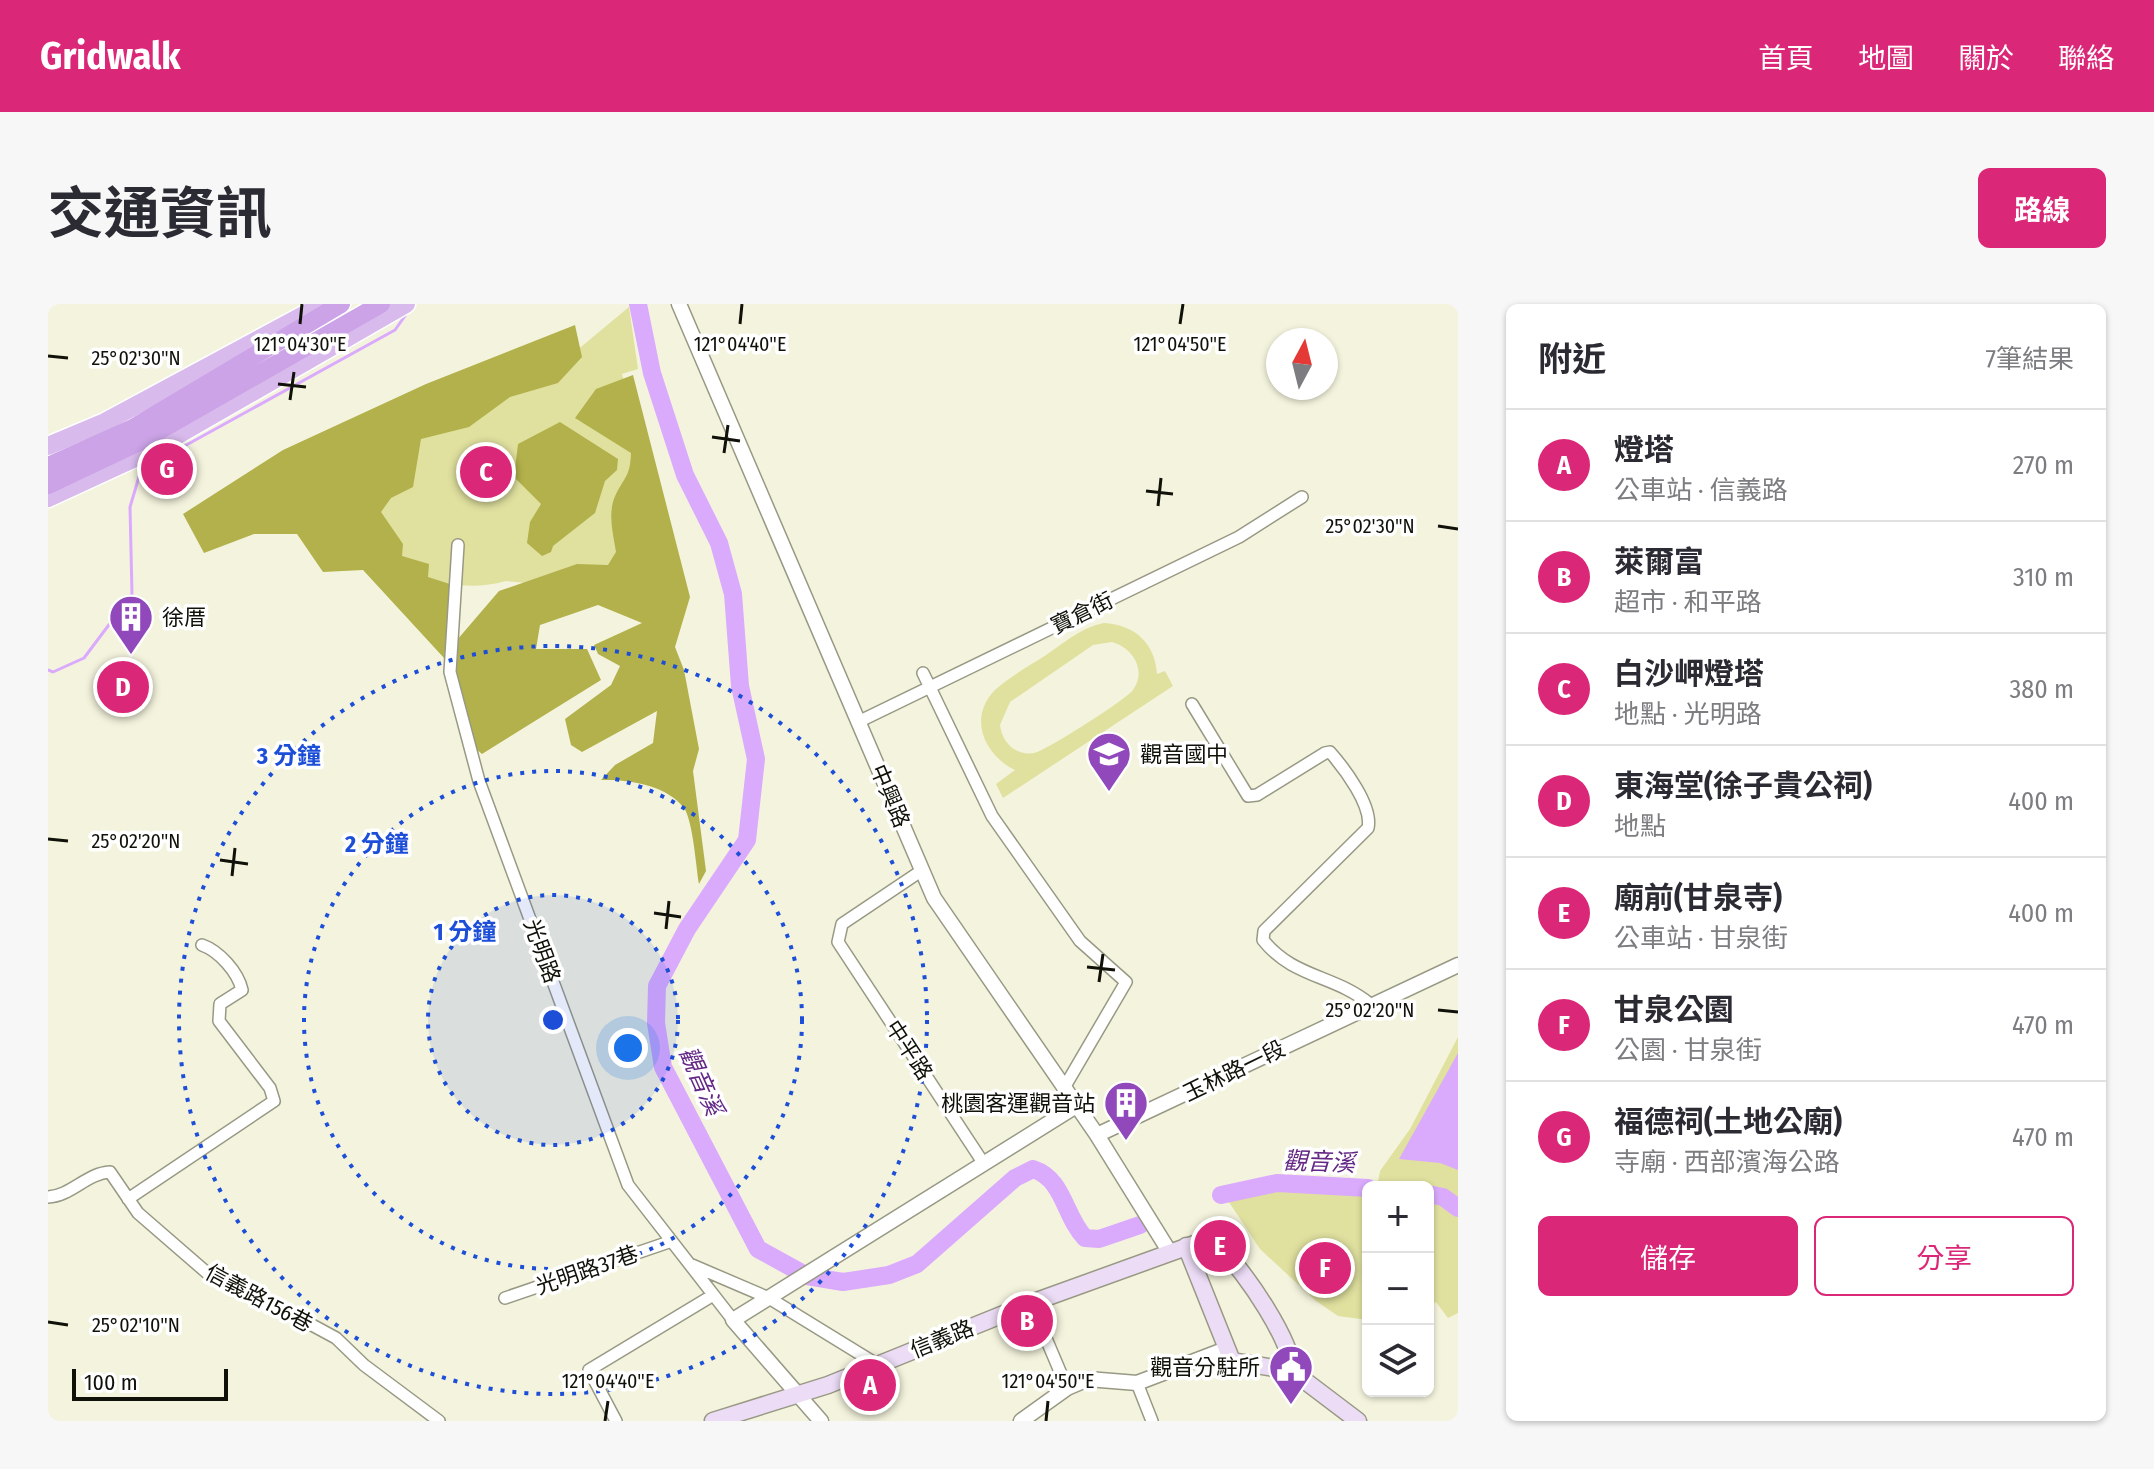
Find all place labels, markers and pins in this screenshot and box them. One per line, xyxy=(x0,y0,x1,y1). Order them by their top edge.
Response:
pin: G xyxy=(141,439,193,499)
pin: C xyxy=(460,442,512,502)
building icon: 徐厝 xyxy=(107,593,155,656)
place label: 徐厝 xyxy=(162,604,206,631)
pin: D xyxy=(97,657,149,717)
school or university icon: 觀音國中 xyxy=(1085,730,1133,793)
place label: 觀音國中 xyxy=(1140,741,1228,768)
centre of rings xyxy=(539,1006,567,1034)
building icon: 桃園客運觀音站 xyxy=(1102,1079,1150,1142)
place label: 桃園客運觀音站 xyxy=(941,1090,1095,1117)
pin: E xyxy=(1194,1216,1246,1276)
pin: F xyxy=(1299,1238,1351,1298)
pin: B xyxy=(1001,1291,1053,1351)
public building icon: 觀音分駐所 xyxy=(1267,1343,1315,1406)
place label: 觀音分駐所 xyxy=(1150,1354,1260,1381)
pin: A xyxy=(844,1355,896,1415)

